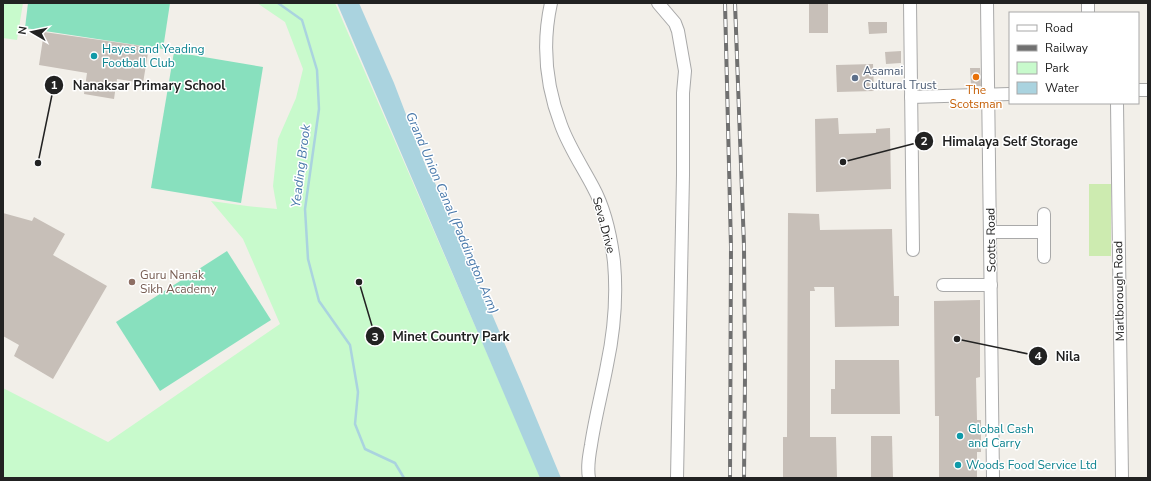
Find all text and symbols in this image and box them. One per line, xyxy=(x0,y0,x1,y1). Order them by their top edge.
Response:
north arrow xyxy=(12,12,52,52)
legend xyxy=(1009,12,1139,104)
text: Road xyxy=(1045,20,1073,36)
text: N xyxy=(15,25,31,36)
text: Railway xyxy=(1045,40,1089,56)
place label: Hayes and Yeading Football Club xyxy=(102,41,205,71)
marker: Hayes and Yeading Football Club xyxy=(89,51,99,61)
text: Park xyxy=(1045,60,1070,76)
place label: Asamai Cultural Trust xyxy=(863,63,937,93)
marker: The Scotsman xyxy=(971,72,981,82)
callout: Nanaksar Primary School xyxy=(44,73,233,98)
marker: Asamai Cultural Trust xyxy=(850,73,860,83)
text: 1 xyxy=(50,77,58,93)
text: Nanaksar Primary School xyxy=(73,77,226,95)
text: Water xyxy=(1045,80,1079,96)
place label: The Scotsman xyxy=(950,82,1002,112)
water label: Grand Union Canal (Paddington Arm) xyxy=(401,109,503,317)
water label: Yeading Brook xyxy=(287,123,315,209)
callout: Himalaya Self Storage xyxy=(914,128,1085,153)
text: 2 xyxy=(920,133,928,149)
text: Himalaya Self Storage xyxy=(942,133,1078,151)
street label: Seva Drive xyxy=(589,195,619,255)
street label: Scotts Road xyxy=(982,208,1000,272)
street label: Marlborough Road xyxy=(1110,241,1128,341)
place label: Guru Nanak Sikh Academy xyxy=(140,267,217,297)
marker: Guru Nanak Sikh Academy xyxy=(127,277,137,287)
callout: Minet Country Park xyxy=(365,324,518,349)
text: Minet Country Park xyxy=(393,328,510,346)
text: 3 xyxy=(371,329,379,345)
callout: Nila xyxy=(1028,344,1088,369)
text: 4 xyxy=(1034,348,1042,364)
text: Nila xyxy=(1056,348,1080,366)
place label: Global Cash and Carry xyxy=(968,421,1034,451)
marker: Global Cash and Carry xyxy=(955,431,965,441)
place label: Woods Food Service Ltd xyxy=(966,457,1097,473)
marker: Woods Food Service Ltd xyxy=(953,460,963,470)

